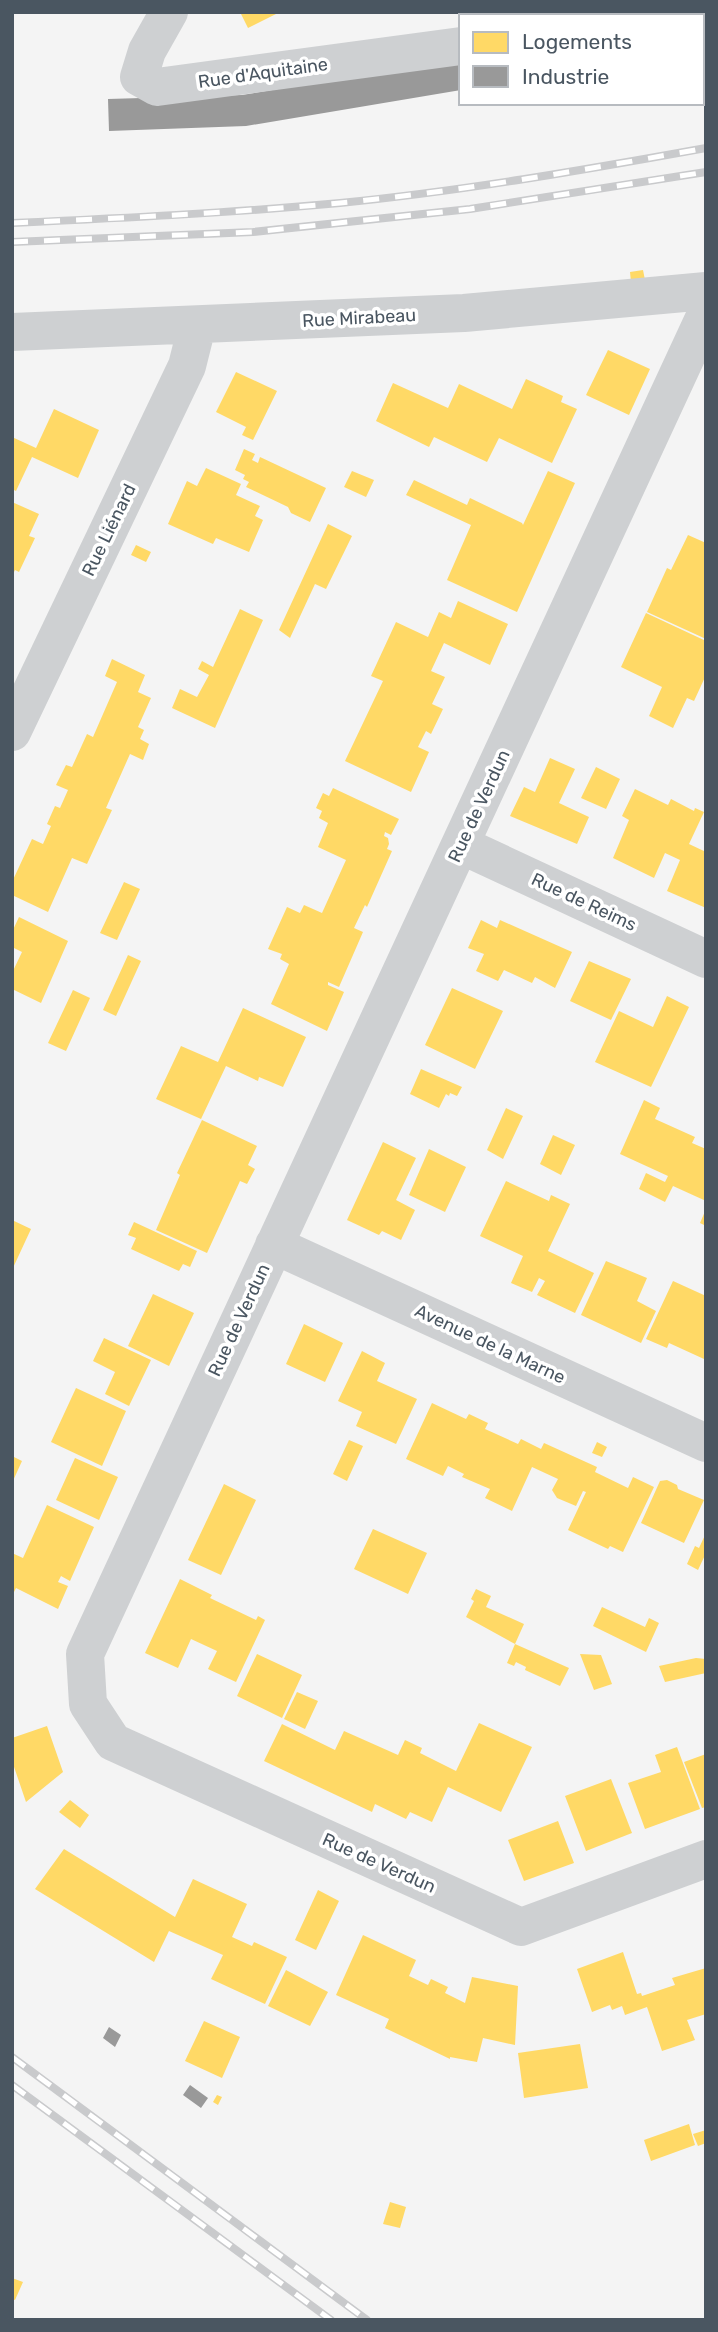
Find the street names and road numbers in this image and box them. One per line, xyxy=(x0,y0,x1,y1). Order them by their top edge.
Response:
street label: Rue d'Aquitaine xyxy=(197,53,329,93)
street label: Rue Mirabeau xyxy=(302,304,416,332)
street label: Rue Liénard xyxy=(77,480,141,580)
street label: Rue de Verdun xyxy=(443,746,515,866)
street label: Rue de Reims xyxy=(528,868,640,936)
street label: Rue de Verdun xyxy=(203,1260,275,1380)
street label: Avenue de la Marne xyxy=(411,1299,569,1389)
street label: Rue de Verdun xyxy=(319,1828,439,1898)

